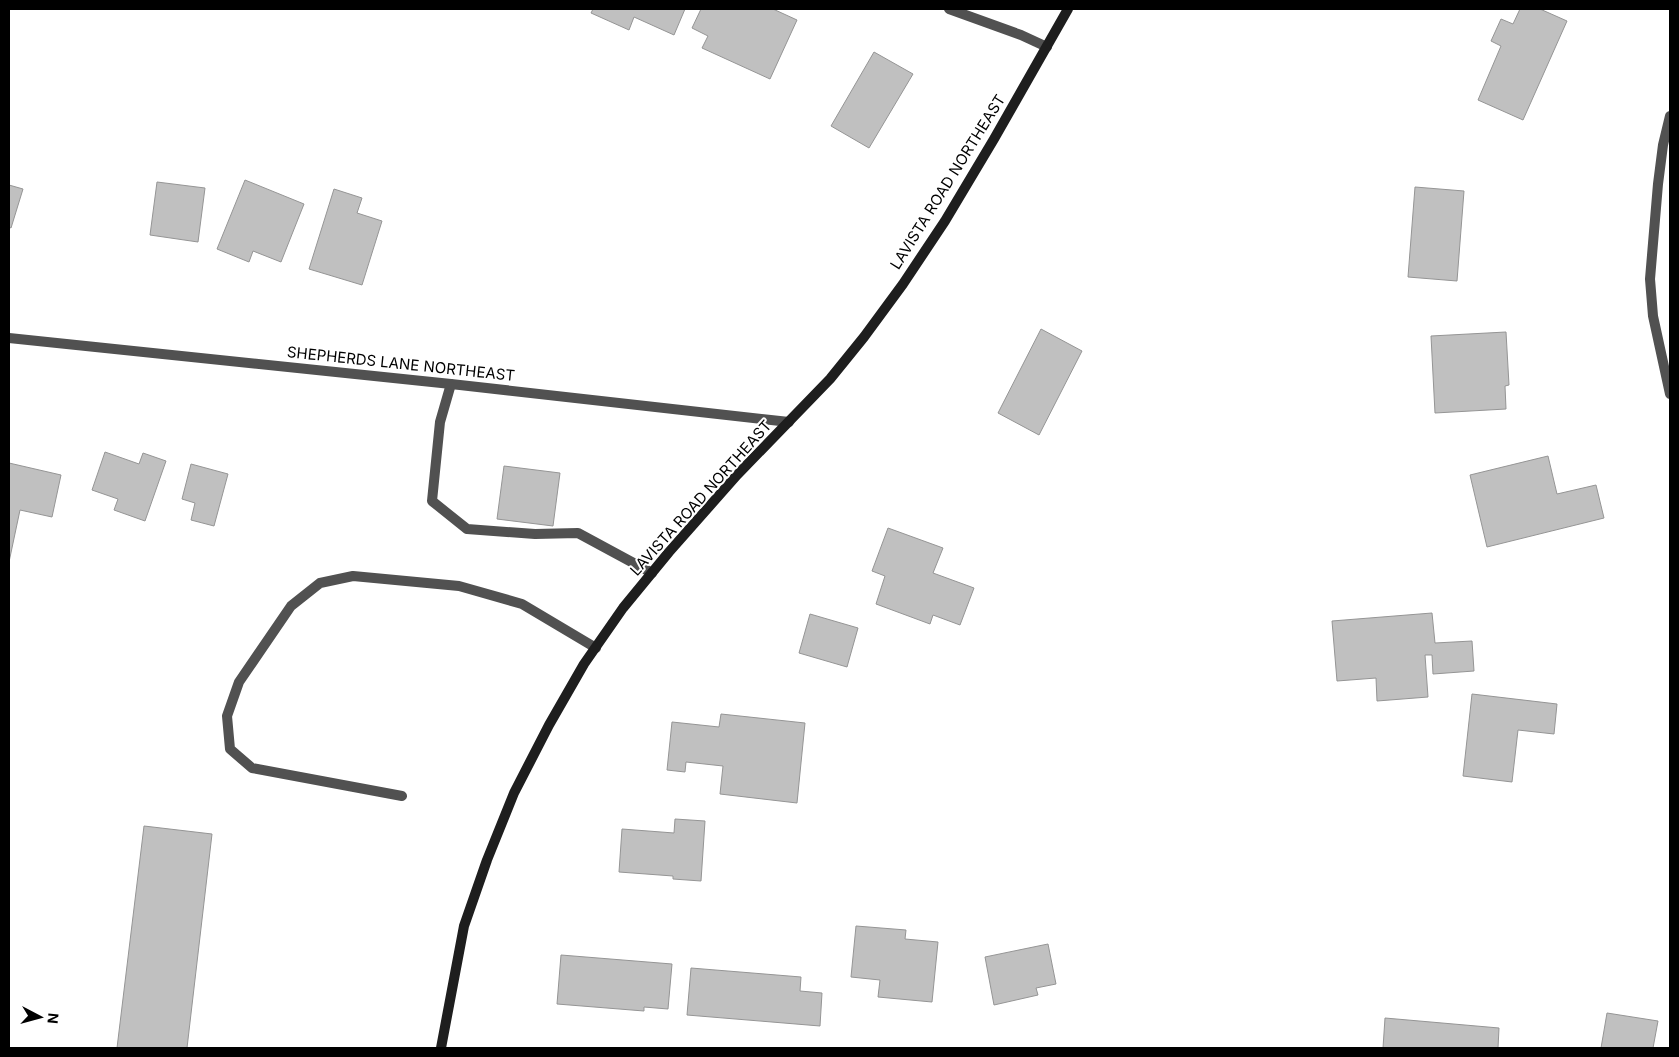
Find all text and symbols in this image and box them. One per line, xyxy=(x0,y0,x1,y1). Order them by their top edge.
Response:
street label: LAVISTA ROAD NORTHEAST xyxy=(886,91,1009,273)
street label: SHEPHERDS LANE NORTHEAST xyxy=(286,342,516,385)
street label: LAVISTA ROAD NORTHEAST xyxy=(626,416,776,579)
north arrow xyxy=(15,992,65,1042)
text: N xyxy=(44,1012,62,1025)

